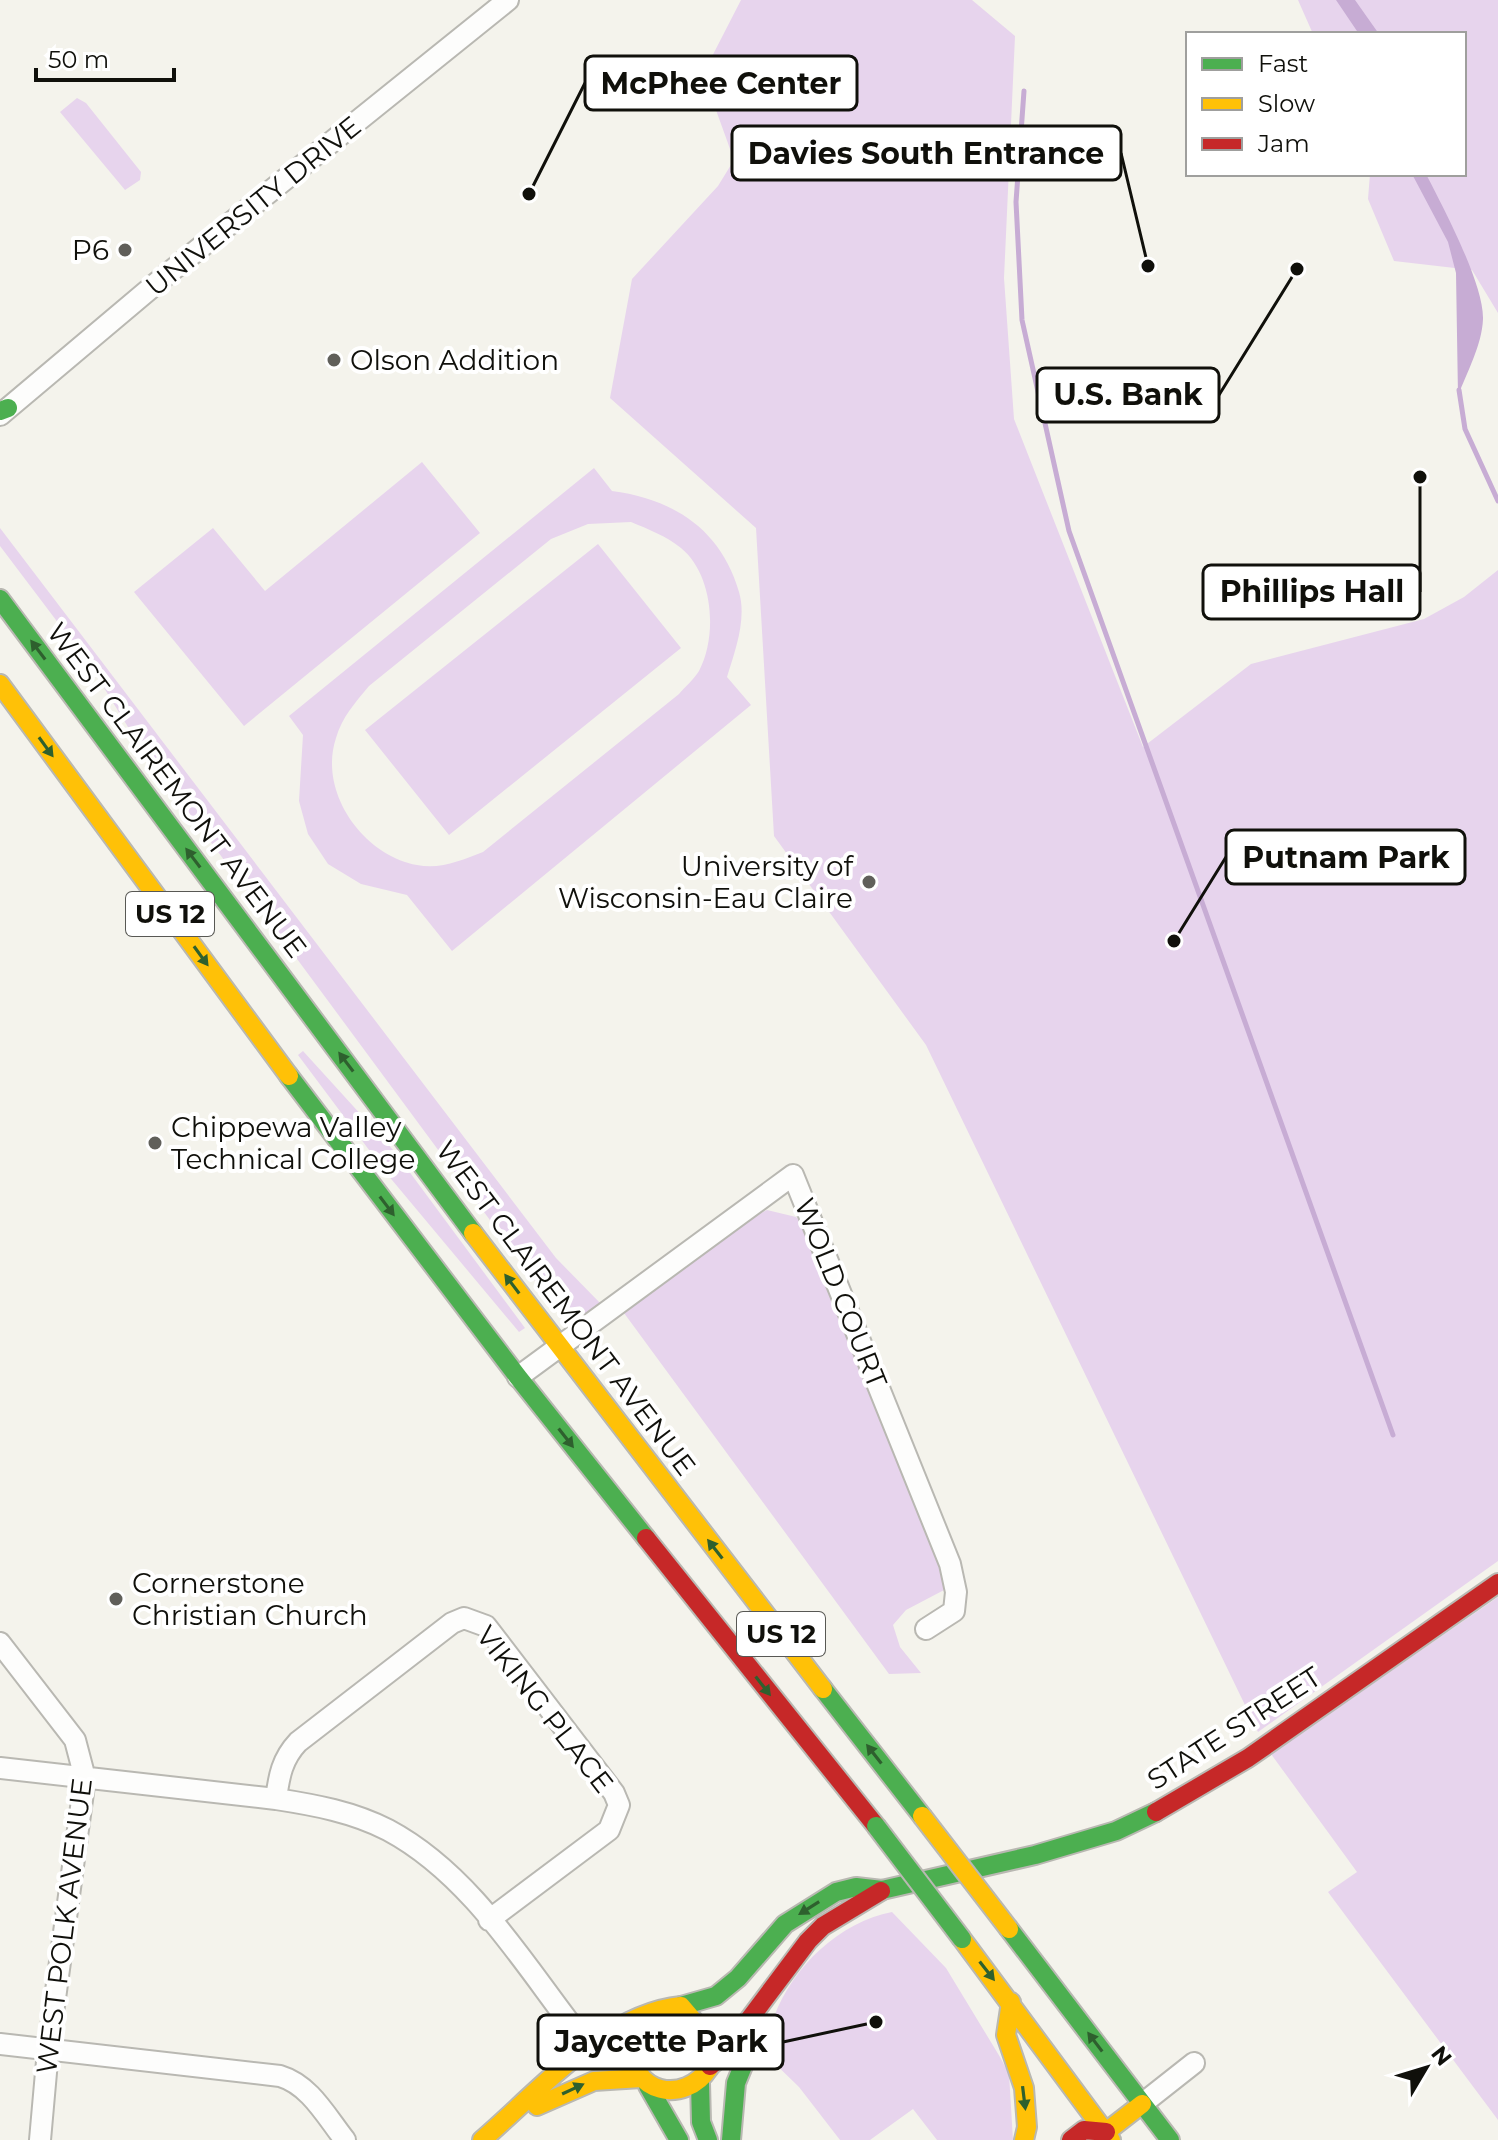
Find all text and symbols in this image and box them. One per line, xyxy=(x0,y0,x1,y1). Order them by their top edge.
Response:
scale bar xyxy=(36,32,174,82)
legend xyxy=(1186,32,1466,176)
text: 50 m xyxy=(48,45,109,74)
text: Fast xyxy=(1258,49,1309,78)
callout: McPhee Center xyxy=(585,56,857,110)
text: McPhee Center xyxy=(601,65,841,102)
text: Slow xyxy=(1258,89,1315,118)
street label: UNIVERSITY DRIVE xyxy=(139,109,367,303)
callout: Davies South Entrance xyxy=(732,126,1121,180)
text: Jam xyxy=(1257,129,1310,158)
text: Davies South Entrance xyxy=(748,135,1104,172)
place label: P6 xyxy=(72,233,109,267)
marker: P6 xyxy=(116,241,134,259)
place label: Olson Addition xyxy=(350,343,559,377)
marker: Olson Addition xyxy=(325,351,343,369)
callout: U.S. Bank xyxy=(1037,368,1219,422)
text: U.S. Bank xyxy=(1053,376,1203,413)
callout: Phillips Hall xyxy=(1203,565,1420,619)
text: Phillips Hall xyxy=(1220,573,1404,610)
street label: WEST CLAIREMONT AVENUE xyxy=(40,616,314,964)
one-way arrow xyxy=(31,640,46,661)
one-way arrow xyxy=(38,737,54,757)
callout: Putnam Park xyxy=(1226,830,1465,884)
text: Putnam Park xyxy=(1242,839,1450,876)
one-way arrow xyxy=(186,848,202,868)
place label: University of Wisconsin-Eau Claire xyxy=(558,849,855,915)
marker: University of Wisconsin-Eau Claire xyxy=(860,873,878,891)
road number: US 12 xyxy=(126,892,214,936)
one-way arrow xyxy=(193,946,208,967)
one-way arrow xyxy=(338,1052,354,1072)
place label: Chippewa Valley Technical College xyxy=(171,1110,415,1176)
marker: Chippewa Valley Technical College xyxy=(146,1134,164,1152)
street label: WEST CLAIREMONT AVENUE xyxy=(429,1134,703,1482)
street label: WOLD COURT xyxy=(787,1193,895,1393)
one-way arrow xyxy=(379,1196,395,1217)
one-way arrow xyxy=(504,1274,520,1295)
one-way arrow xyxy=(557,1428,574,1448)
one-way arrow xyxy=(707,1538,724,1559)
place label: Cornerstone Christian Church xyxy=(132,1566,368,1632)
marker: Cornerstone Christian Church xyxy=(107,1590,125,1608)
road number: US 12 xyxy=(737,1612,825,1656)
street label: VIKING PLACE xyxy=(469,1619,621,1799)
street label: STATE STREET xyxy=(1141,1659,1327,1797)
one-way arrow xyxy=(754,1676,770,1696)
one-way arrow xyxy=(867,1744,883,1764)
street label: WEST POLK AVENUE xyxy=(29,1776,99,2076)
one-way arrow xyxy=(799,1900,820,1915)
one-way arrow xyxy=(978,1960,994,1981)
callout: Jaycette Park xyxy=(538,2015,783,2069)
text: Jaycette Park xyxy=(553,2023,768,2060)
north arrow xyxy=(1386,2028,1466,2108)
one-way arrow xyxy=(1087,2032,1103,2052)
text: N xyxy=(1425,2041,1457,2071)
one-way arrow xyxy=(561,2082,585,2096)
one-way arrow xyxy=(1018,2086,1031,2111)

